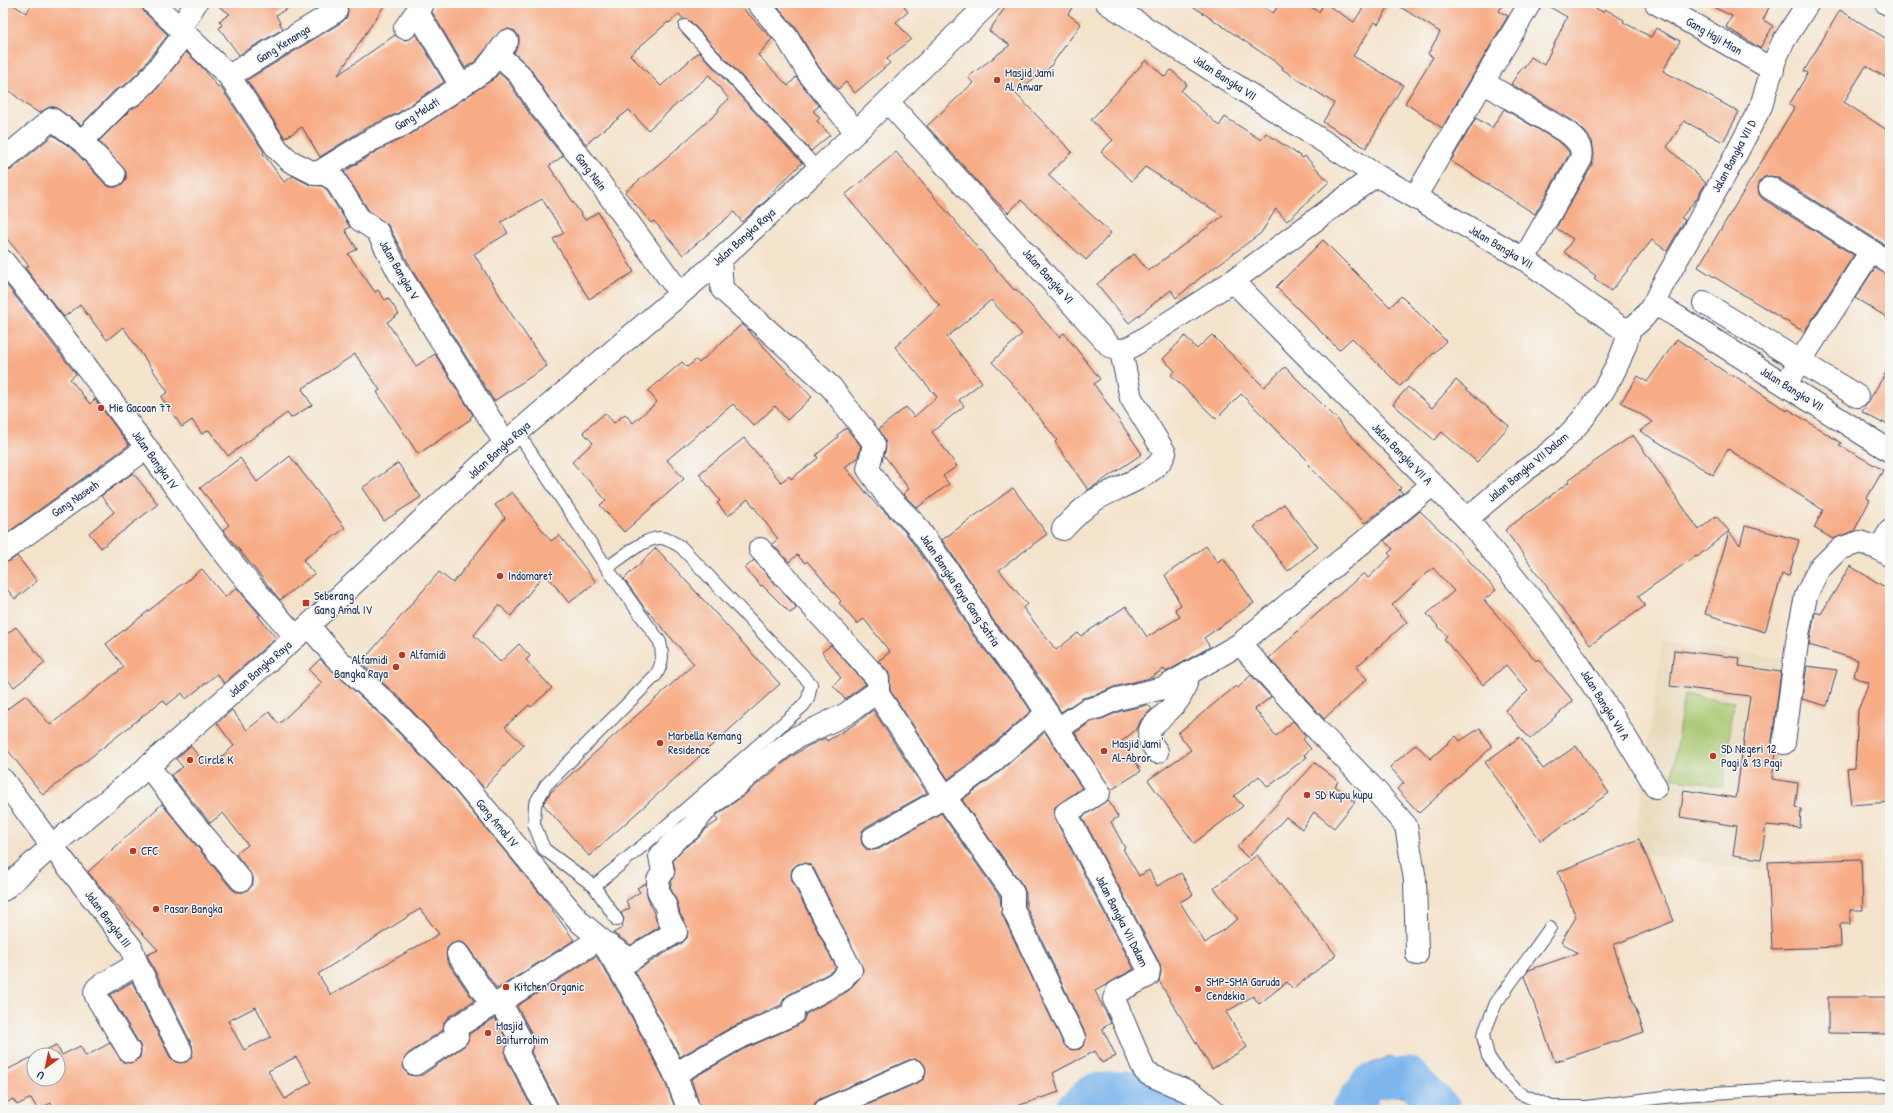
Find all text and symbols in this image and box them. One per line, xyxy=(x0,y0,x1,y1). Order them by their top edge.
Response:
street label: Gang Haji Mian xyxy=(1683,13,1746,59)
street label: Gang Kenanga xyxy=(253,20,313,67)
street label: Jalan Bangka VII xyxy=(1191,51,1260,104)
place label: Masjid Jami Al Anwar xyxy=(1005,64,1054,95)
marker: Masjid Jami Al Anwar xyxy=(992,75,1002,85)
street label: Gang Melati xyxy=(391,93,443,134)
street label: Jalan Bangka VII D xyxy=(1707,116,1760,195)
street label: Gang Nain xyxy=(572,149,611,194)
street label: Jalan Bangka Raya xyxy=(709,204,779,269)
street label: Jalan Bangka VII xyxy=(1466,221,1536,272)
street label: Jalan Bangka V xyxy=(376,237,423,303)
street label: Jalan Bangka VI xyxy=(1019,244,1078,307)
street label: Jalan Bangka VII xyxy=(1757,362,1827,415)
place label: Mie Gacoan 77 xyxy=(109,399,171,416)
marker: Mie Gacoan 77 xyxy=(96,403,106,413)
street label: Jalan Bangka Raya xyxy=(464,417,534,482)
street label: Jalan Bangka VII A xyxy=(1368,419,1436,489)
street label: Jalan Bangka IV xyxy=(128,427,183,493)
street label: Jalan Bangka VII Dalam xyxy=(1484,428,1572,506)
street label: Gang Naseeh xyxy=(48,476,102,521)
street label: Jalan Bangka Raya Gang Satria xyxy=(916,530,1005,650)
place label: Indomaret xyxy=(508,567,553,584)
marker: Indomaret xyxy=(495,571,505,581)
place label: Seberang Gang Amal IV xyxy=(314,587,372,618)
marker: Seberang Gang Amal IV xyxy=(301,598,311,608)
street label: Jalan Bangka Raya xyxy=(224,636,295,701)
place label: Alfamidi xyxy=(410,646,446,663)
marker: Alfamidi xyxy=(397,650,407,660)
place label: Alfamidi Bangka Raya xyxy=(334,651,388,682)
marker: Alfamidi Bangka Raya xyxy=(391,662,401,672)
street label: Jalan Bangka VII A xyxy=(1577,666,1634,743)
place label: Marbella Kemang Residence xyxy=(668,727,742,758)
place label: Masjid Jami' Al-Abror xyxy=(1112,735,1163,766)
marker: Marbella Kemang Residence xyxy=(655,738,665,748)
place label: SD Negeri 12 Pagi & 13 Pagi xyxy=(1721,740,1782,771)
marker: Masjid Jami' Al-Abror xyxy=(1099,746,1109,756)
place label: Circle K xyxy=(198,751,234,768)
marker: SD Negeri 12 Pagi & 13 Pagi xyxy=(1708,751,1718,761)
marker: Circle K xyxy=(185,755,195,765)
place label: SD Kupu kupu xyxy=(1315,786,1373,803)
marker: SD Kupu kupu xyxy=(1302,790,1312,800)
street label: Gang Amal IV xyxy=(472,795,523,851)
place label: CFC xyxy=(141,842,159,859)
marker: CFC xyxy=(128,846,138,856)
street label: Jalan Bangka VII Dalam xyxy=(1092,872,1153,970)
street label: Jalan Bangka III xyxy=(81,887,136,951)
place label: Pasar Bangka xyxy=(164,900,223,917)
marker: Pasar Bangka xyxy=(151,904,161,914)
place label: SMP-SMA Garuda Cendekia xyxy=(1206,973,1280,1004)
place label: Kitchen Organic xyxy=(514,978,584,995)
marker: Kitchen Organic xyxy=(501,982,511,992)
marker: SMP-SMA Garuda Cendekia xyxy=(1193,984,1203,994)
place label: Masjid Baiturrohim xyxy=(496,1017,548,1048)
marker: Masjid Baiturrohim xyxy=(483,1028,493,1038)
north arrow xyxy=(26,1047,66,1087)
text: U xyxy=(34,1068,47,1083)

